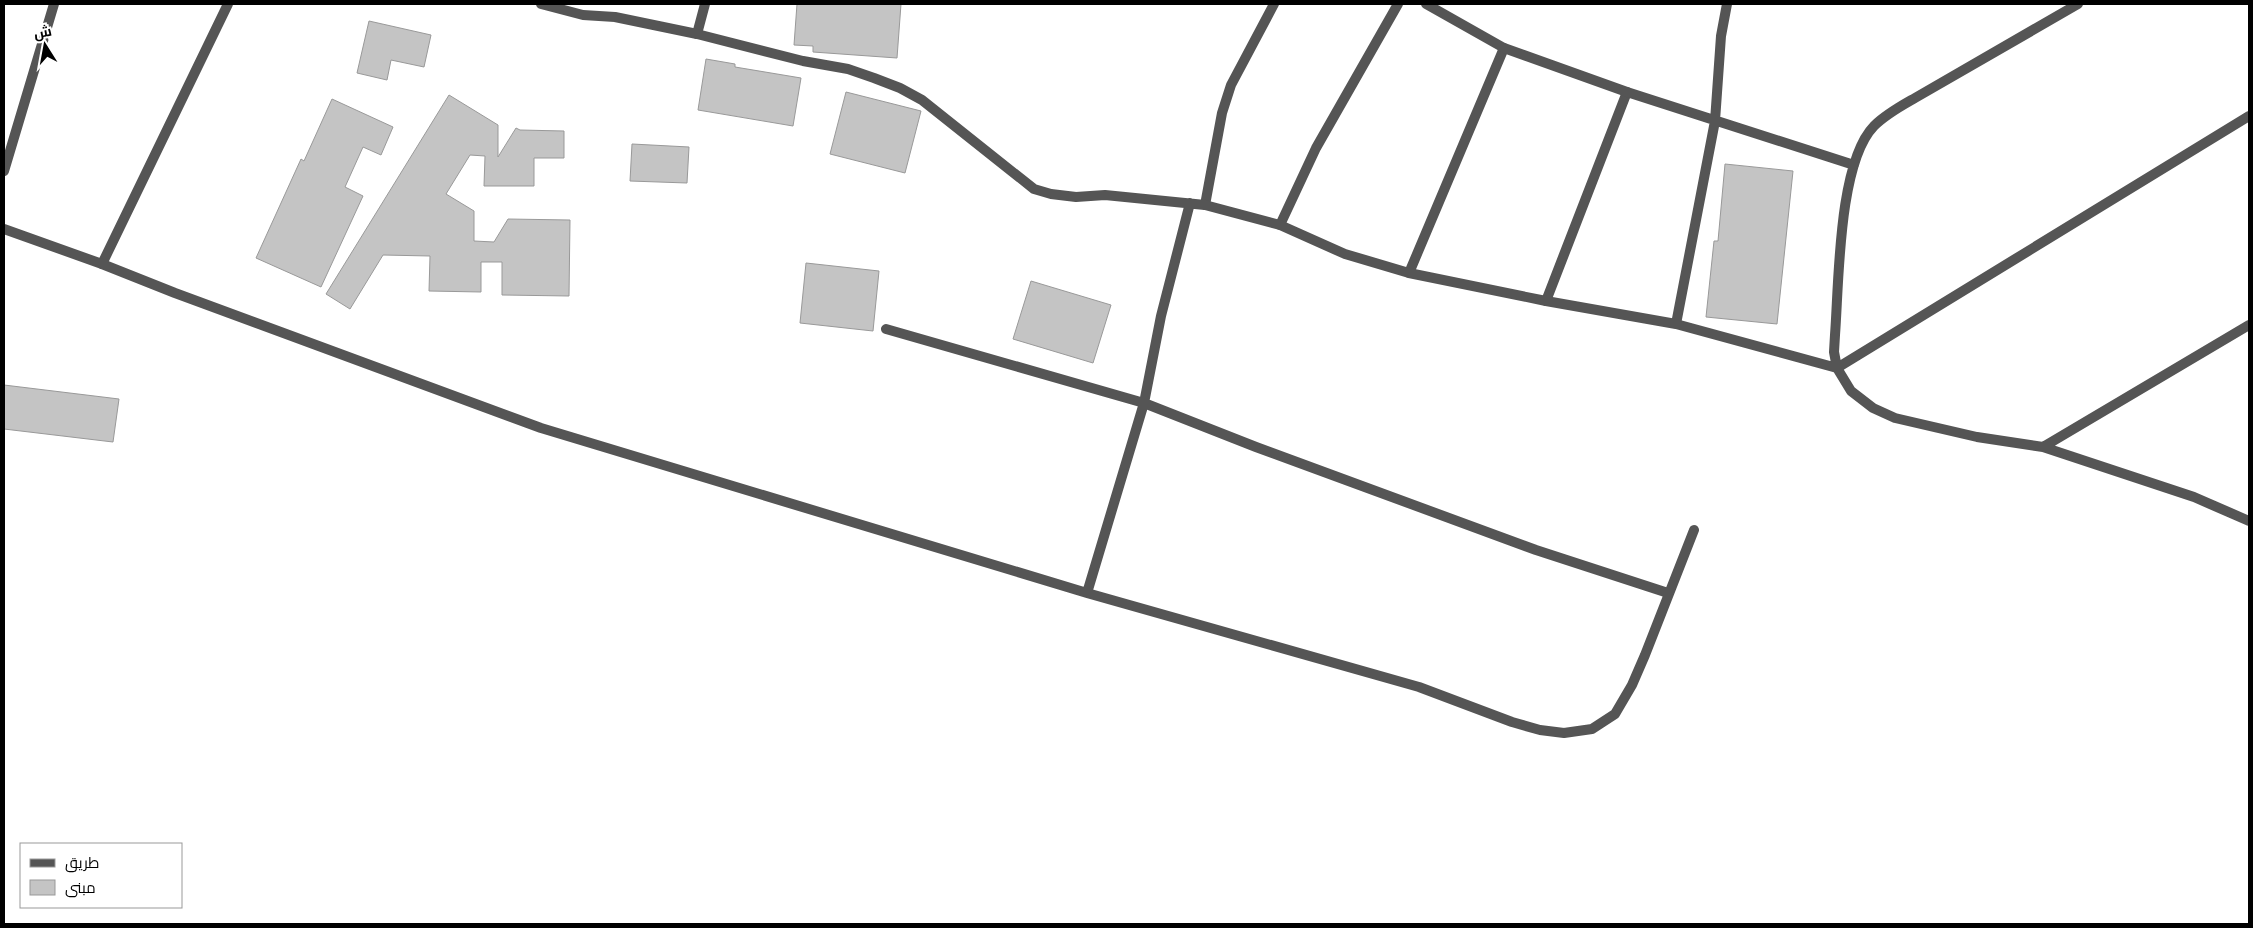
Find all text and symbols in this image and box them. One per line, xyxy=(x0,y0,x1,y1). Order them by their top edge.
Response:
north arrow xyxy=(20,20,70,70)
text: ش xyxy=(32,23,53,43)
legend xyxy=(20,843,182,908)
text: طريق xyxy=(65,854,99,873)
text: مبنى xyxy=(65,879,96,898)

